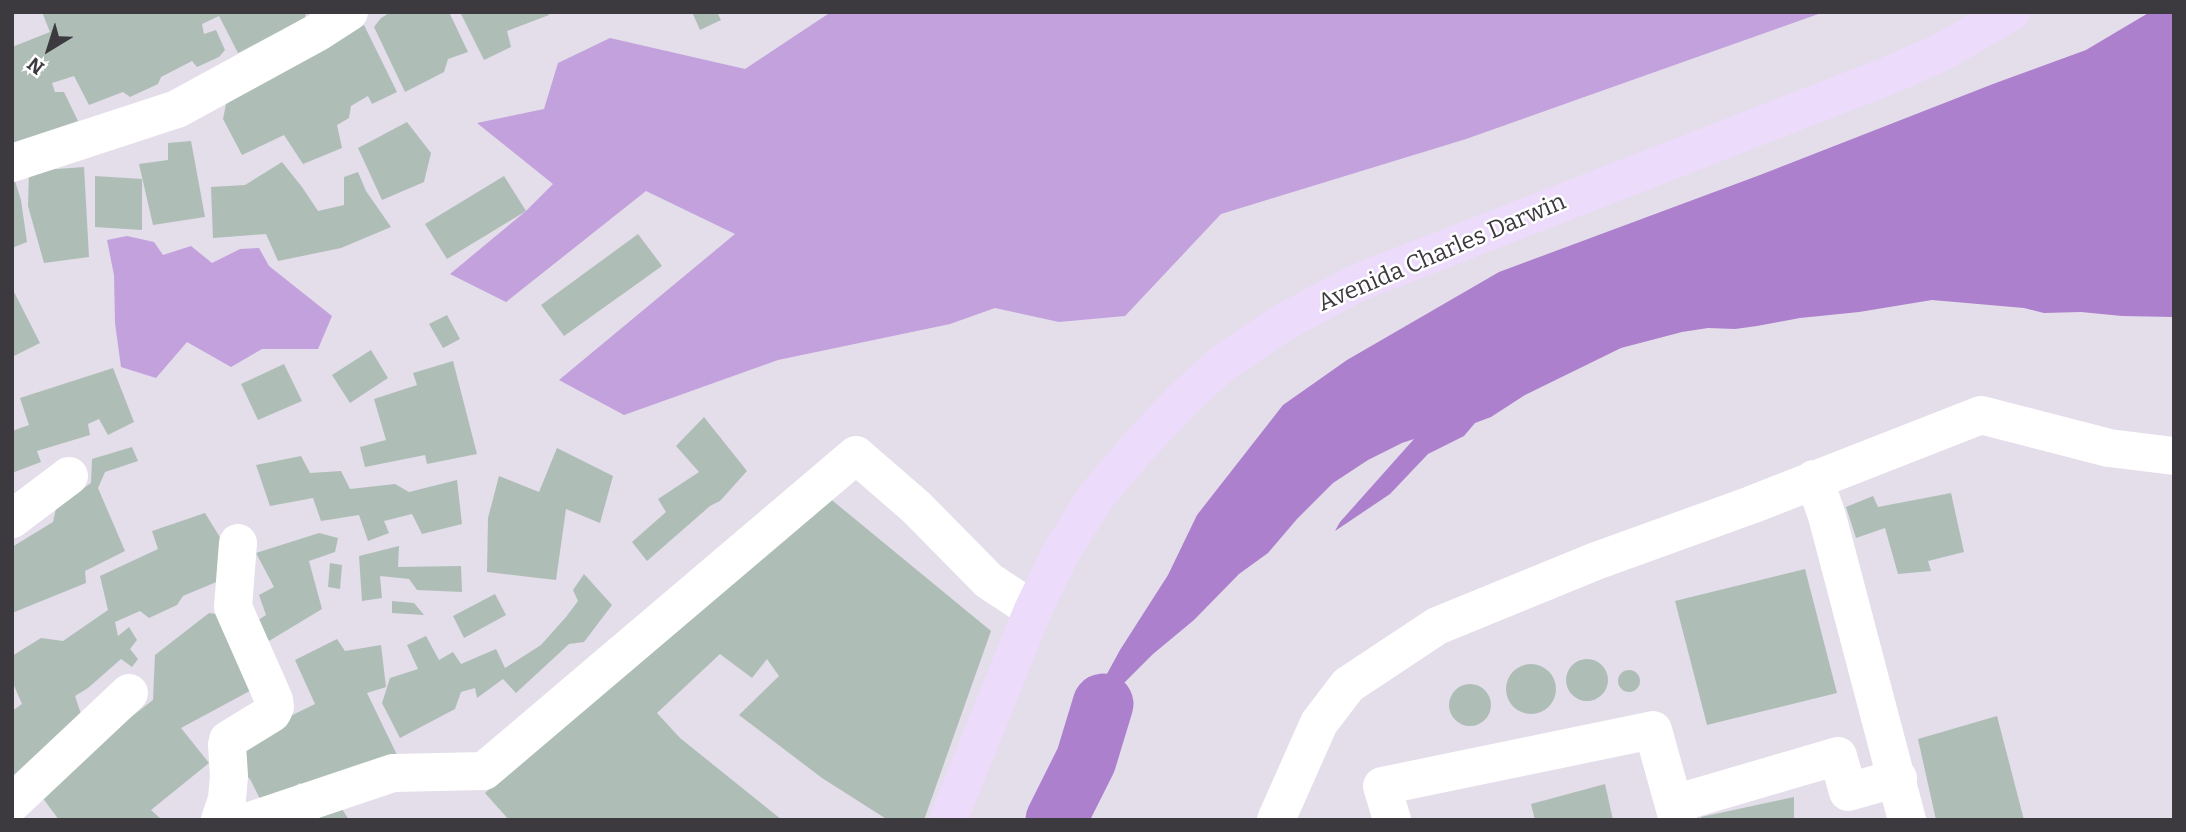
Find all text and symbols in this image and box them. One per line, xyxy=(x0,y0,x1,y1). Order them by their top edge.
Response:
north arrow xyxy=(14,14,84,84)
text: N xyxy=(23,52,49,80)
street label: Avenida Charles Darwin xyxy=(1314,188,1570,318)

